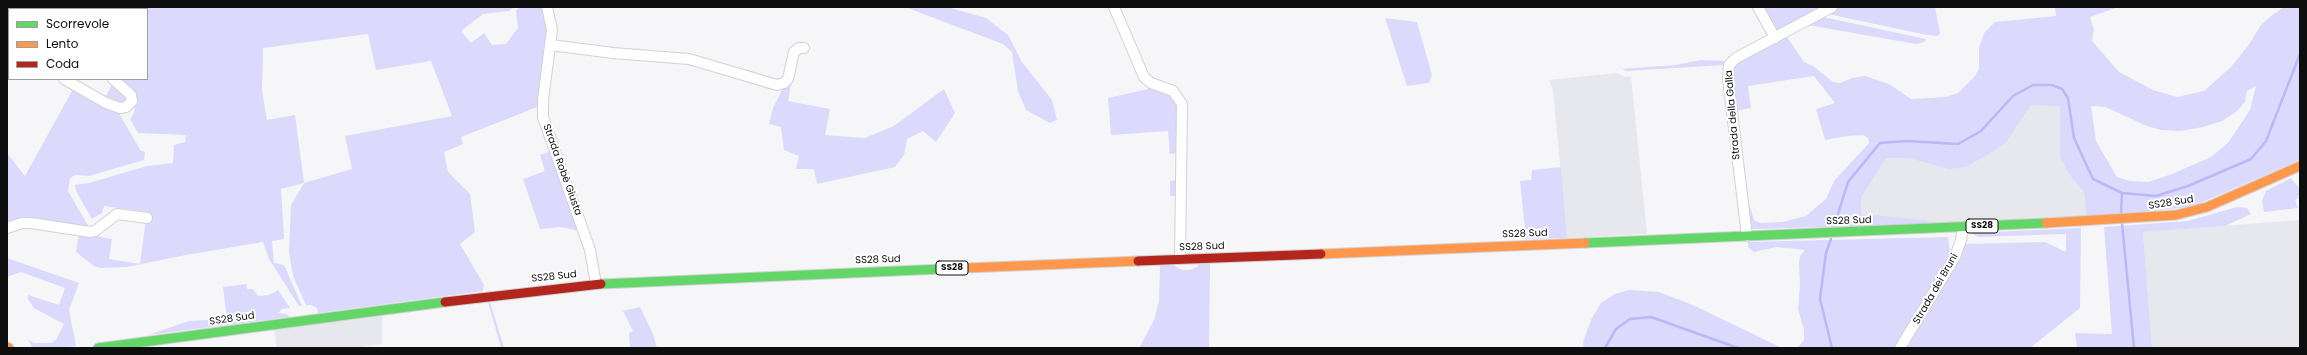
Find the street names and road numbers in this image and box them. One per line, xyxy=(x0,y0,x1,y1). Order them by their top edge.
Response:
street label: Strada della Galla xyxy=(1723,70,1743,160)
street label: Strada Robè Giusta xyxy=(540,123,584,217)
street label: SS28 Sud xyxy=(2148,194,2194,212)
street label: SS28 Sud xyxy=(1826,214,1872,228)
road number: SS28 xyxy=(1966,219,1998,233)
street label: SS28 Sud xyxy=(1502,227,1548,241)
street label: SS28 Sud xyxy=(1179,240,1225,254)
street label: Strada dei Bruni xyxy=(1911,252,1961,326)
street label: SS28 Sud xyxy=(855,253,901,267)
road number: SS28 xyxy=(936,261,968,275)
street label: SS28 Sud xyxy=(531,269,577,285)
street label: SS28 Sud xyxy=(209,310,255,328)

